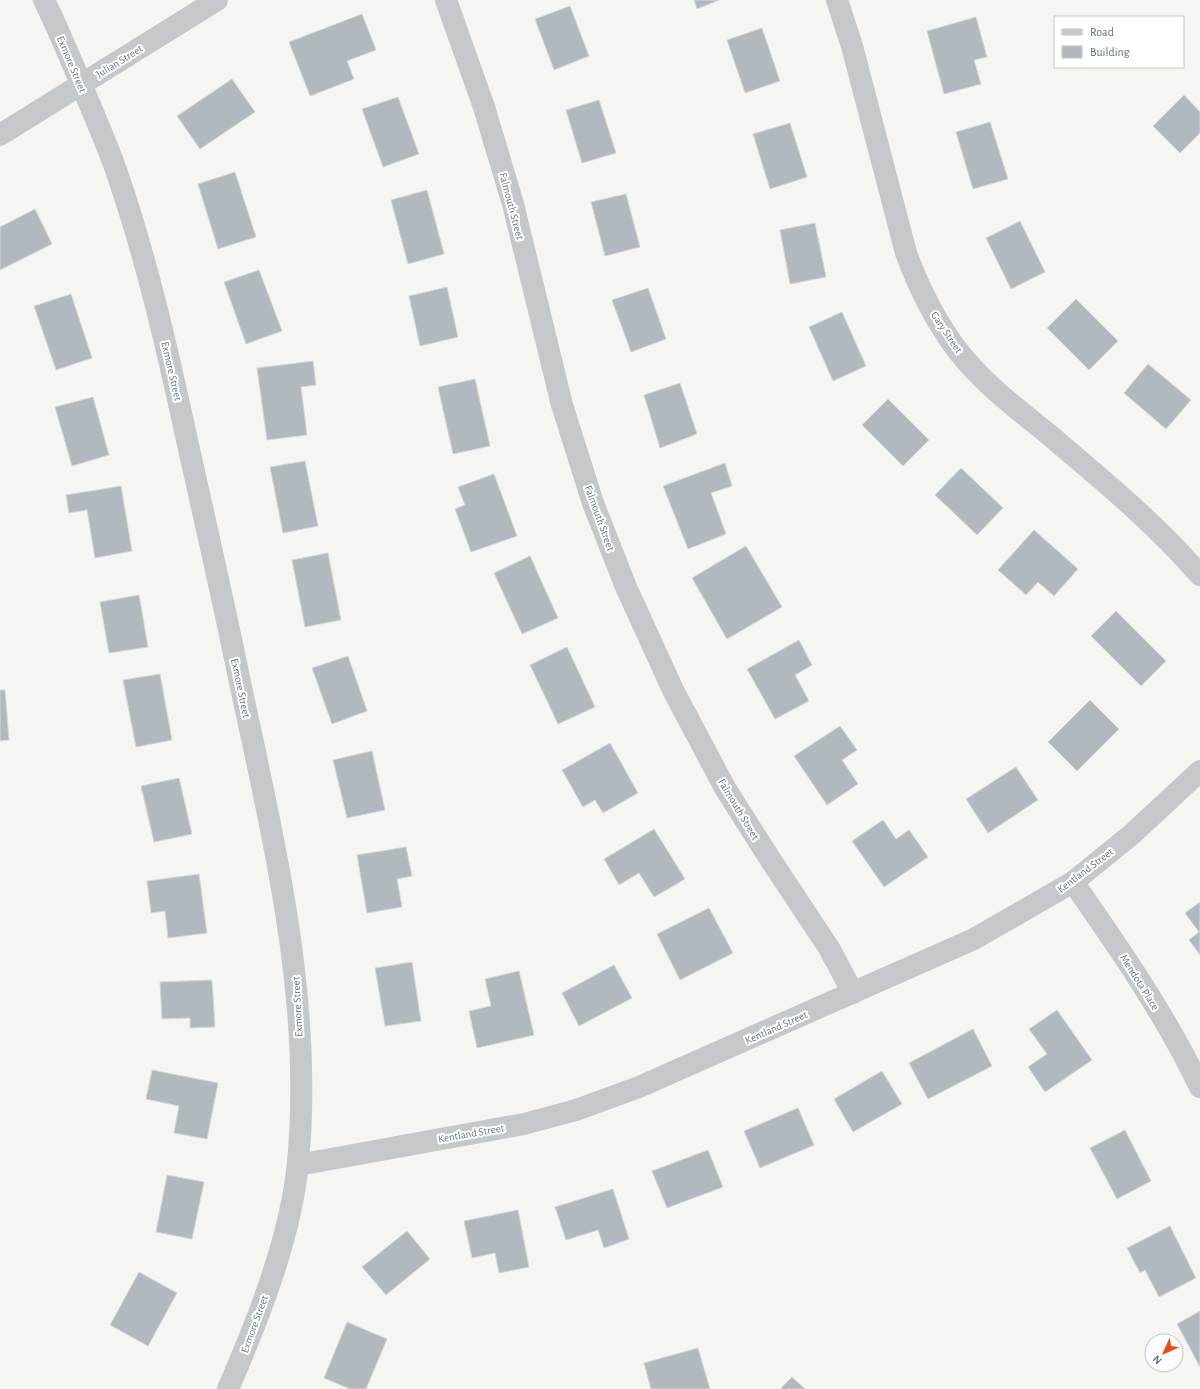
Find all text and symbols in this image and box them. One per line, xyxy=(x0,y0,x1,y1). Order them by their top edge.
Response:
legend xyxy=(1054,16,1184,68)
text: Road xyxy=(1090,26,1114,38)
street label: Exmore Street xyxy=(55,34,89,95)
street label: Julian Street xyxy=(94,43,145,80)
text: Building xyxy=(1090,46,1130,58)
street label: Falmouth Street xyxy=(497,171,526,241)
street label: Gary Street xyxy=(929,309,965,355)
street label: Exmore Street xyxy=(159,340,184,402)
street label: Falmouth Street xyxy=(583,484,617,553)
street label: Exmore Street xyxy=(229,657,252,719)
street label: Falmouth Street xyxy=(716,777,761,842)
street label: Kentland Street xyxy=(1055,846,1116,895)
street label: Mendota Place xyxy=(1118,952,1161,1012)
street label: Exmore Street xyxy=(290,976,305,1037)
street label: Kentland Street xyxy=(743,1009,809,1046)
street label: Kentland Street xyxy=(437,1122,505,1145)
street label: Exmore Street xyxy=(239,1293,270,1354)
north arrow xyxy=(1144,1333,1184,1373)
text: N xyxy=(1151,1353,1164,1366)

